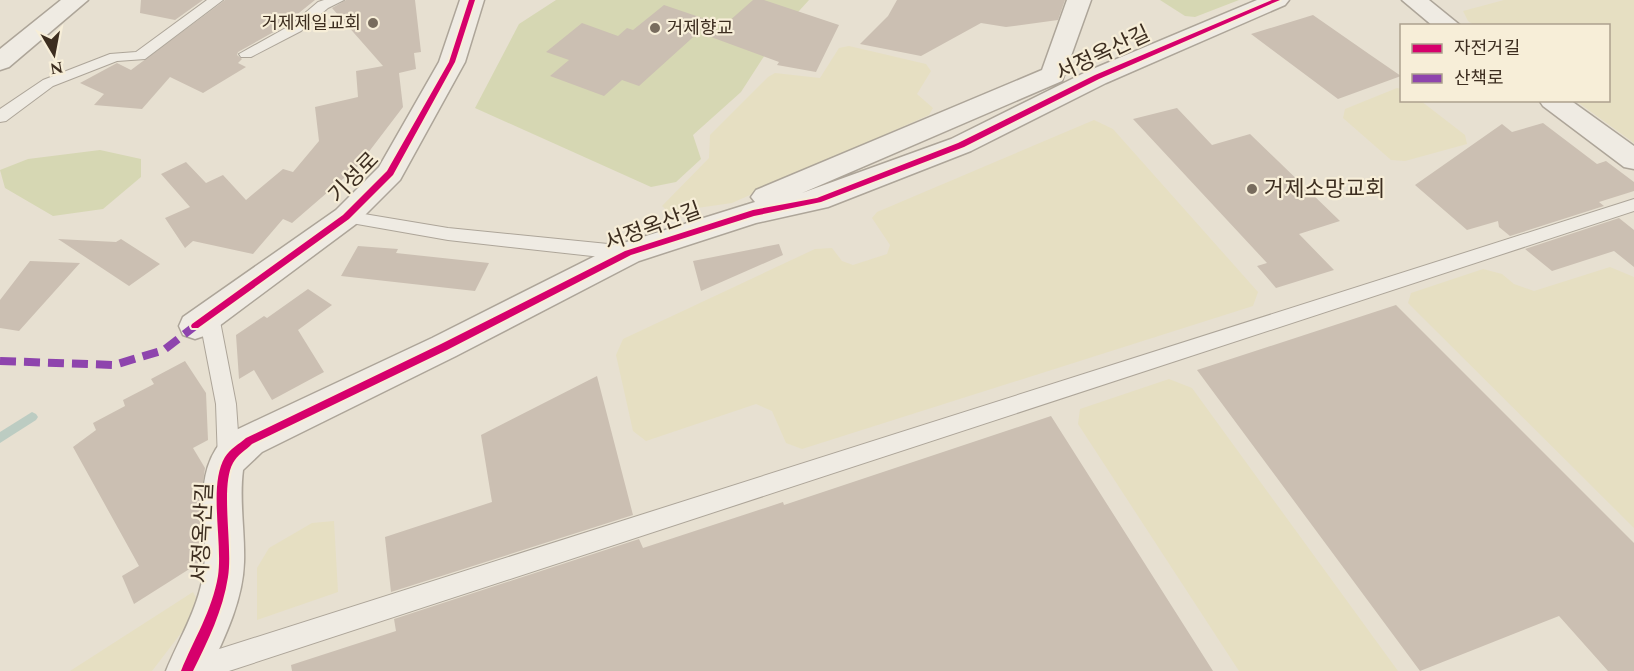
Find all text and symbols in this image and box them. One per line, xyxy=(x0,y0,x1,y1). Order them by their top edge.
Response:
place label: 거제제일교회 xyxy=(262,10,361,37)
place label: 거제향교 xyxy=(667,15,733,42)
marker: 거제제일교회 xyxy=(366,16,380,30)
street label: 서정옥산길 xyxy=(1050,18,1156,90)
marker: 거제향교 xyxy=(648,21,662,35)
north arrow xyxy=(24,24,84,84)
legend xyxy=(1400,24,1610,102)
text: 자전거길 xyxy=(1454,35,1520,62)
text: N xyxy=(48,55,65,81)
text: 산책로 xyxy=(1454,65,1504,92)
street label: 기성로 xyxy=(321,145,387,211)
place label: 거제소망교회 xyxy=(1264,173,1385,206)
marker: 거제소망교회 xyxy=(1245,182,1259,196)
street label: 서정옥산길 xyxy=(600,194,706,260)
street label: 서정옥산길 xyxy=(184,482,222,584)

